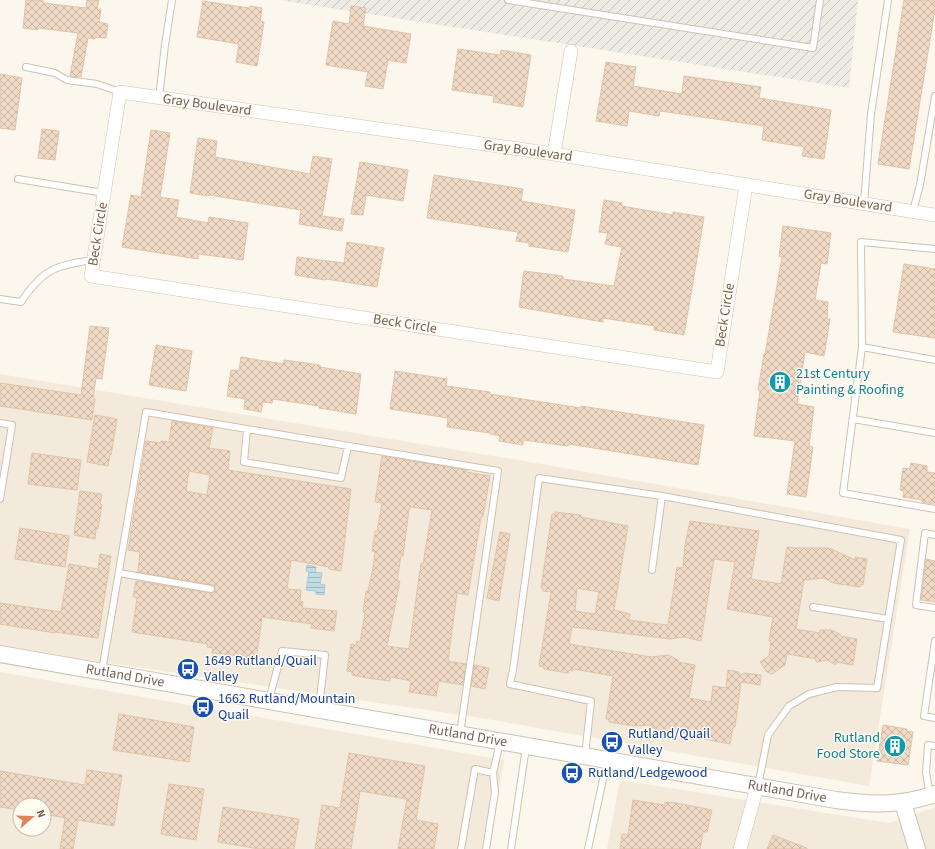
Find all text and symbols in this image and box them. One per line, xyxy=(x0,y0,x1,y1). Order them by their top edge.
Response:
street label: Gray Boulevard xyxy=(161,89,253,121)
street label: Gray Boulevard xyxy=(482,135,574,167)
street label: Gray Boulevard xyxy=(802,184,894,218)
street label: Beck Circle xyxy=(83,201,113,267)
street label: Beck Circle xyxy=(710,282,740,348)
street label: Beck Circle xyxy=(372,309,438,339)
place label: 21st Century Painting & Roofing xyxy=(796,364,904,400)
building icon: 21st Century Painting & Roofing xyxy=(767,369,793,395)
place label: 1649 Rutland/Quail Valley xyxy=(204,651,317,687)
bus stop icon: 1649 Rutland/Quail Valley xyxy=(175,656,201,682)
street label: Rutland Drive xyxy=(84,659,166,693)
place label: 1662 Rutland/Mountain Quail xyxy=(218,689,356,725)
bus stop icon: 1662 Rutland/Mountain Quail xyxy=(190,694,216,720)
street label: Rutland Drive xyxy=(427,719,509,752)
place label: Rutland/Quail Valley xyxy=(628,724,711,760)
place label: Rutland Food Store xyxy=(817,728,880,764)
bus stop icon: Rutland/Quail Valley xyxy=(599,729,625,755)
building icon: Rutland Food Store xyxy=(882,733,908,759)
bus stop icon: Rutland/Ledgewood xyxy=(559,760,585,786)
place label: Rutland/Ledgewood xyxy=(588,763,707,783)
street label: Rutland Drive xyxy=(746,775,828,808)
north arrow xyxy=(12,797,52,837)
text: N xyxy=(33,808,49,820)

